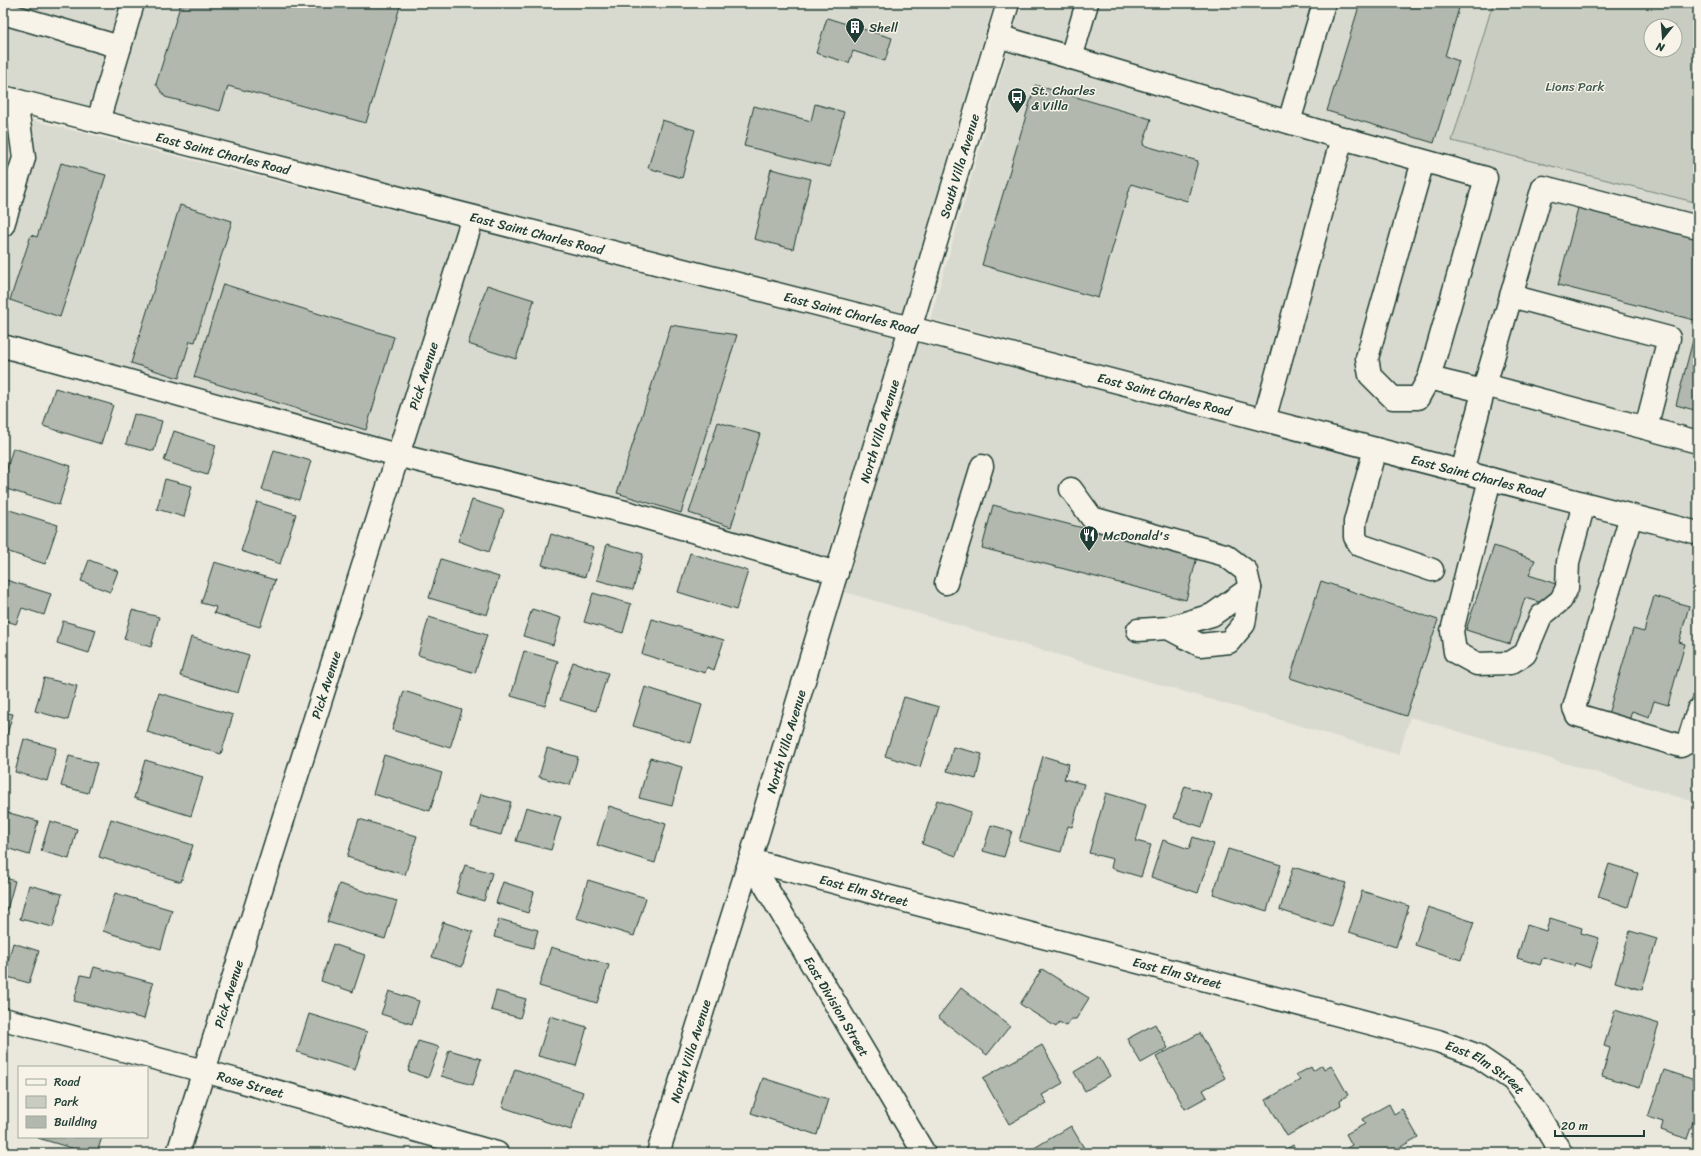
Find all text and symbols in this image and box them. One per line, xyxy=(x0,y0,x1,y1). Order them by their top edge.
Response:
building icon: Shell xyxy=(844,16,866,44)
place label: Shell xyxy=(869,16,898,39)
north arrow xyxy=(1643,18,1683,58)
text: N xyxy=(1653,37,1668,58)
park label: Lions Park xyxy=(1546,75,1605,98)
place label: St. Charles & Villa xyxy=(1031,79,1095,117)
bus stop icon: St. Charles & Villa xyxy=(1006,86,1028,114)
street label: South Villa Avenue xyxy=(933,111,986,221)
street label: East Saint Charles Road xyxy=(153,125,293,182)
street label: East Saint Charles Road xyxy=(467,205,607,262)
street label: East Saint Charles Road xyxy=(781,285,922,342)
street label: Pick Avenue xyxy=(402,339,445,413)
street label: East Saint Charles Road xyxy=(1095,366,1235,423)
street label: North Villa Avenue xyxy=(853,377,906,486)
street label: East Saint Charles Road xyxy=(1409,448,1549,505)
restaurant icon: McDonald's xyxy=(1078,524,1100,552)
place label: McDonald's xyxy=(1103,524,1169,547)
street label: Pick Avenue xyxy=(305,648,348,722)
street label: North Villa Avenue xyxy=(760,687,813,796)
street label: East Elm Street xyxy=(817,868,911,913)
street label: East Elm Street xyxy=(1130,950,1225,996)
street label: East Division Street xyxy=(797,952,875,1062)
street label: Pick Avenue xyxy=(207,957,250,1031)
street label: North Villa Avenue xyxy=(664,997,718,1106)
street label: East Elm Street xyxy=(1442,1034,1531,1100)
street label: Rose Street xyxy=(214,1064,287,1105)
legend xyxy=(18,1066,148,1138)
text: Road xyxy=(54,1071,81,1093)
text: Park xyxy=(54,1091,79,1113)
text: Building xyxy=(54,1111,97,1133)
scale bar xyxy=(1555,1112,1644,1138)
text: 20 m xyxy=(1561,1115,1588,1137)

